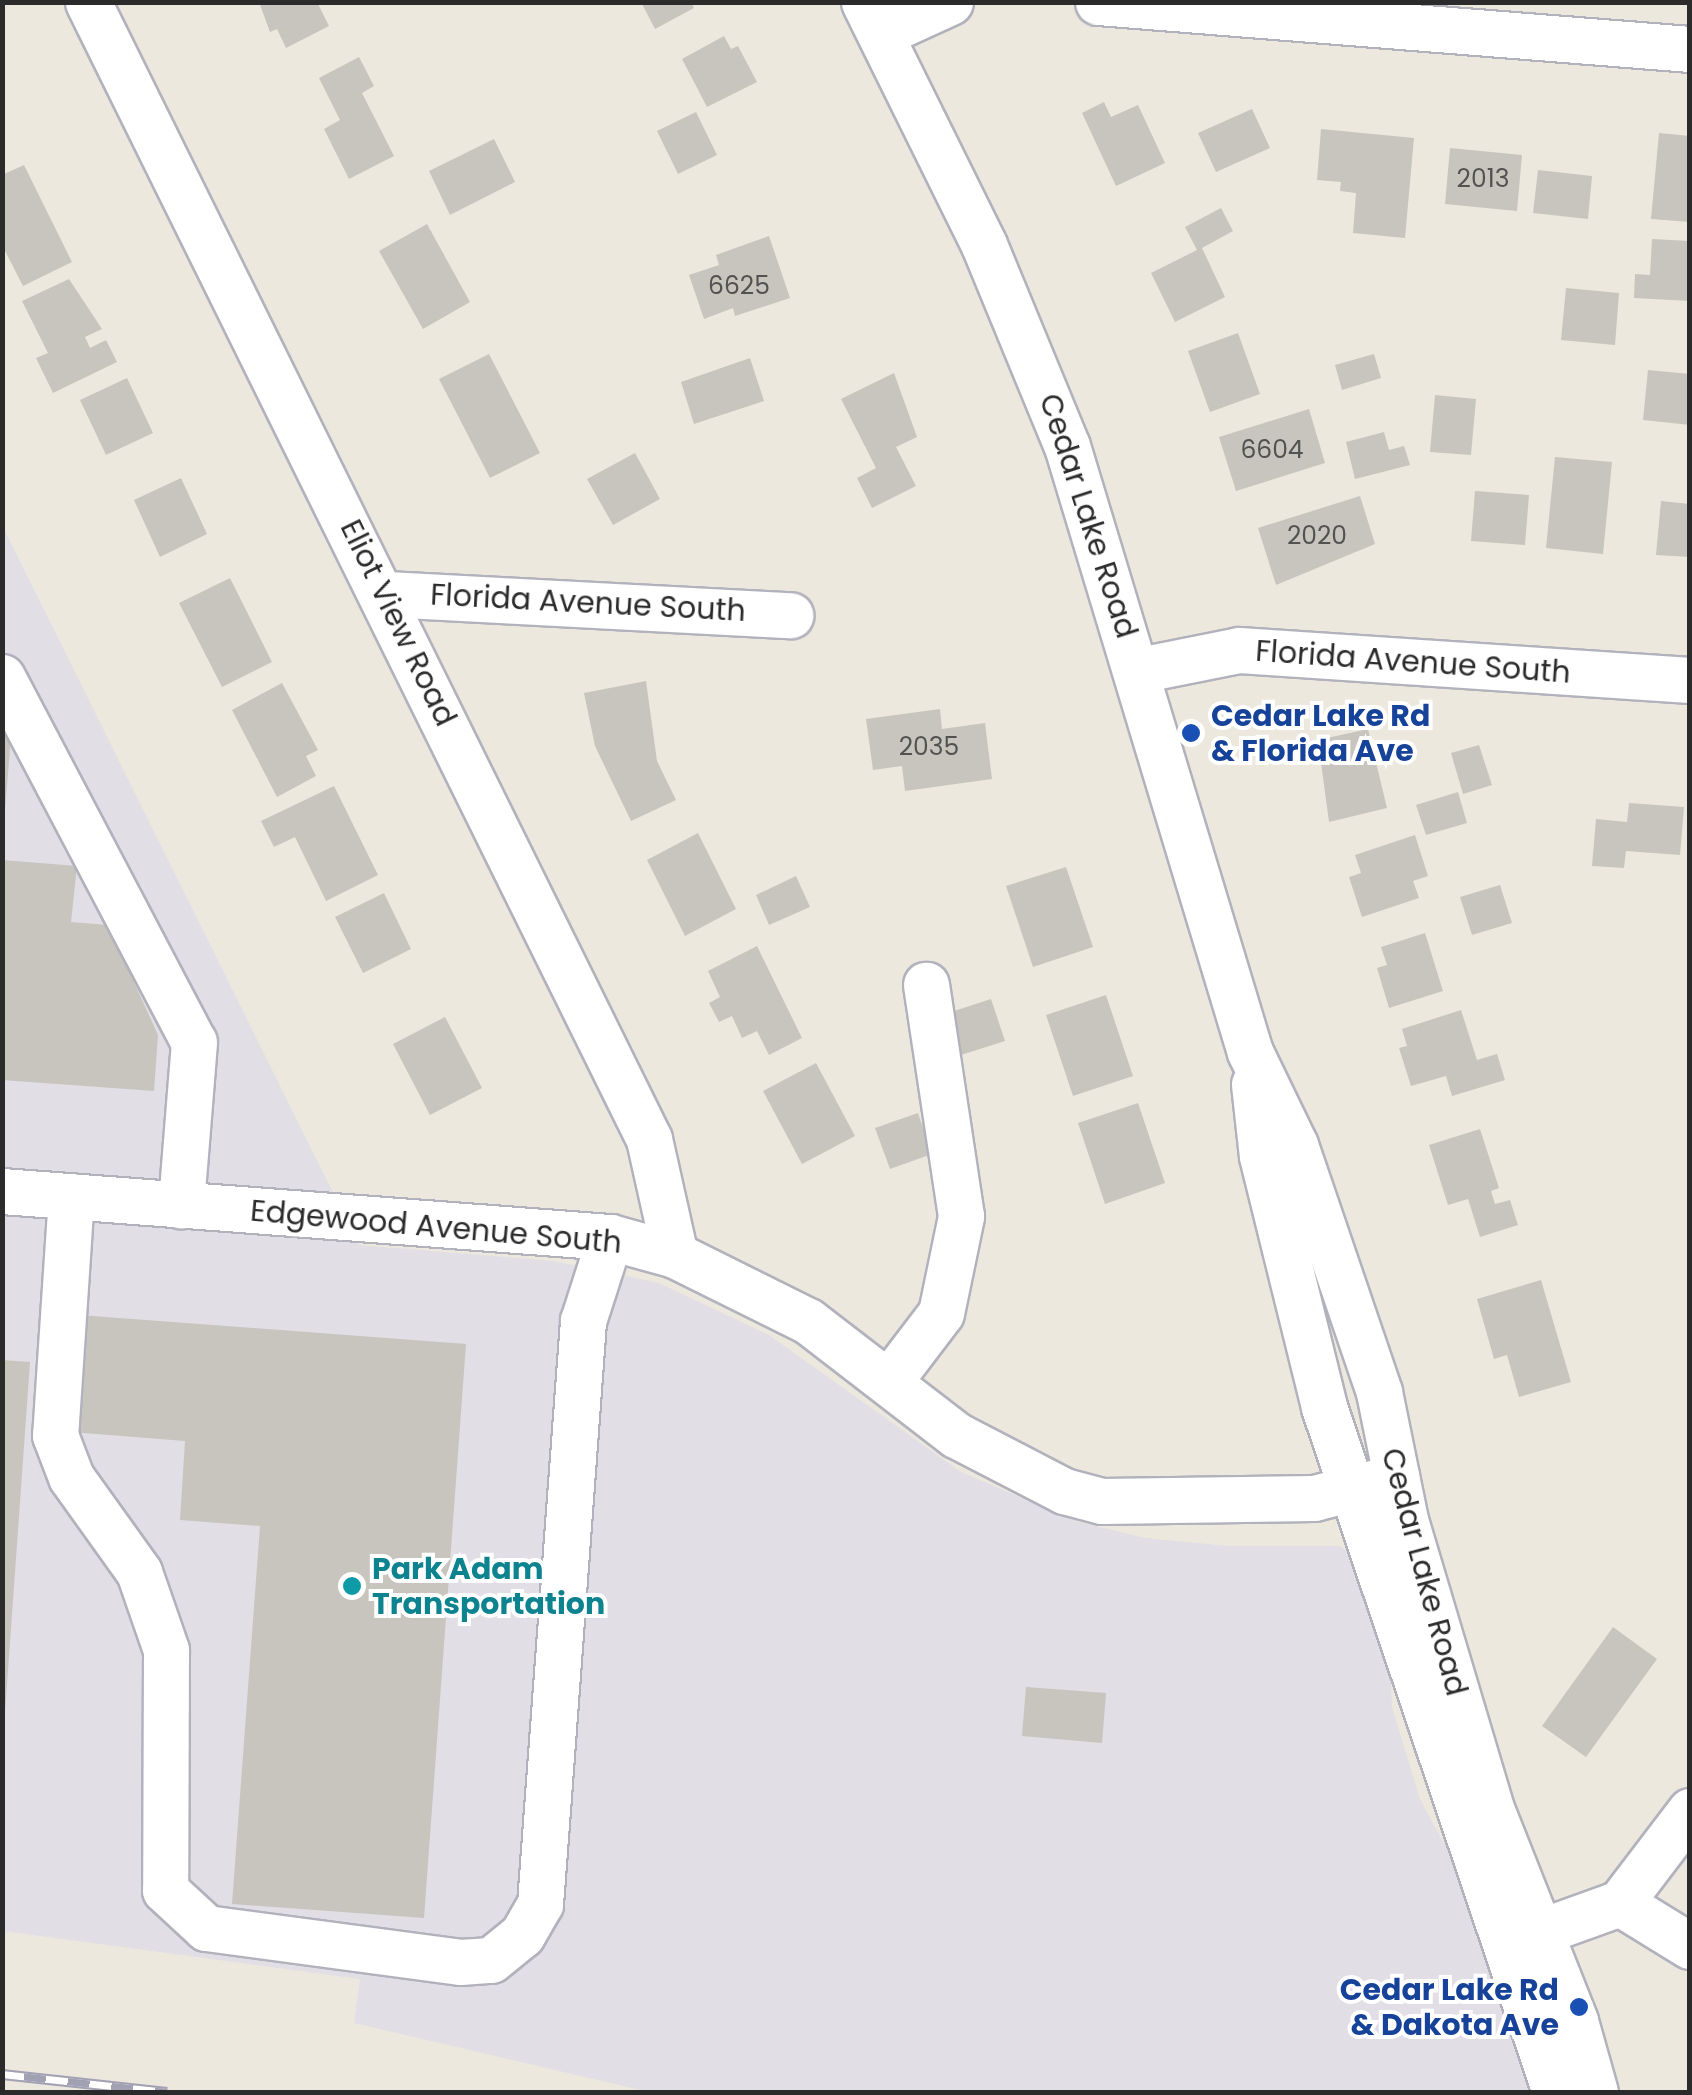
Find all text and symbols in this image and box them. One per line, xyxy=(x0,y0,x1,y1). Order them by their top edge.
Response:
house number: 2013 xyxy=(1457,164,1509,194)
house number: 6625 xyxy=(708,271,770,301)
street label: Cedar Lake Road xyxy=(1032,389,1144,643)
house number: 6604 xyxy=(1240,435,1304,465)
street label: Eliot View Road xyxy=(332,514,464,732)
house number: 2020 xyxy=(1287,521,1347,551)
street label: Florida Avenue South xyxy=(429,577,747,629)
street label: Florida Avenue South xyxy=(1254,633,1572,691)
place label: Cedar Lake Rd & Florida Ave xyxy=(1211,698,1430,768)
marker: Cedar Lake Rd & Florida Ave xyxy=(1180,722,1202,744)
house number: 2035 xyxy=(899,732,959,762)
street label: Edgewood Avenue South xyxy=(249,1193,623,1261)
street label: Cedar Lake Road xyxy=(1374,1444,1474,1700)
place label: Park Adam Transportation xyxy=(372,1551,605,1622)
marker: Park Adam Transportation xyxy=(341,1575,363,1597)
place label: Cedar Lake Rd & Dakota Ave xyxy=(1340,1972,1559,2042)
marker: Cedar Lake Rd & Dakota Ave xyxy=(1568,1996,1590,2018)

